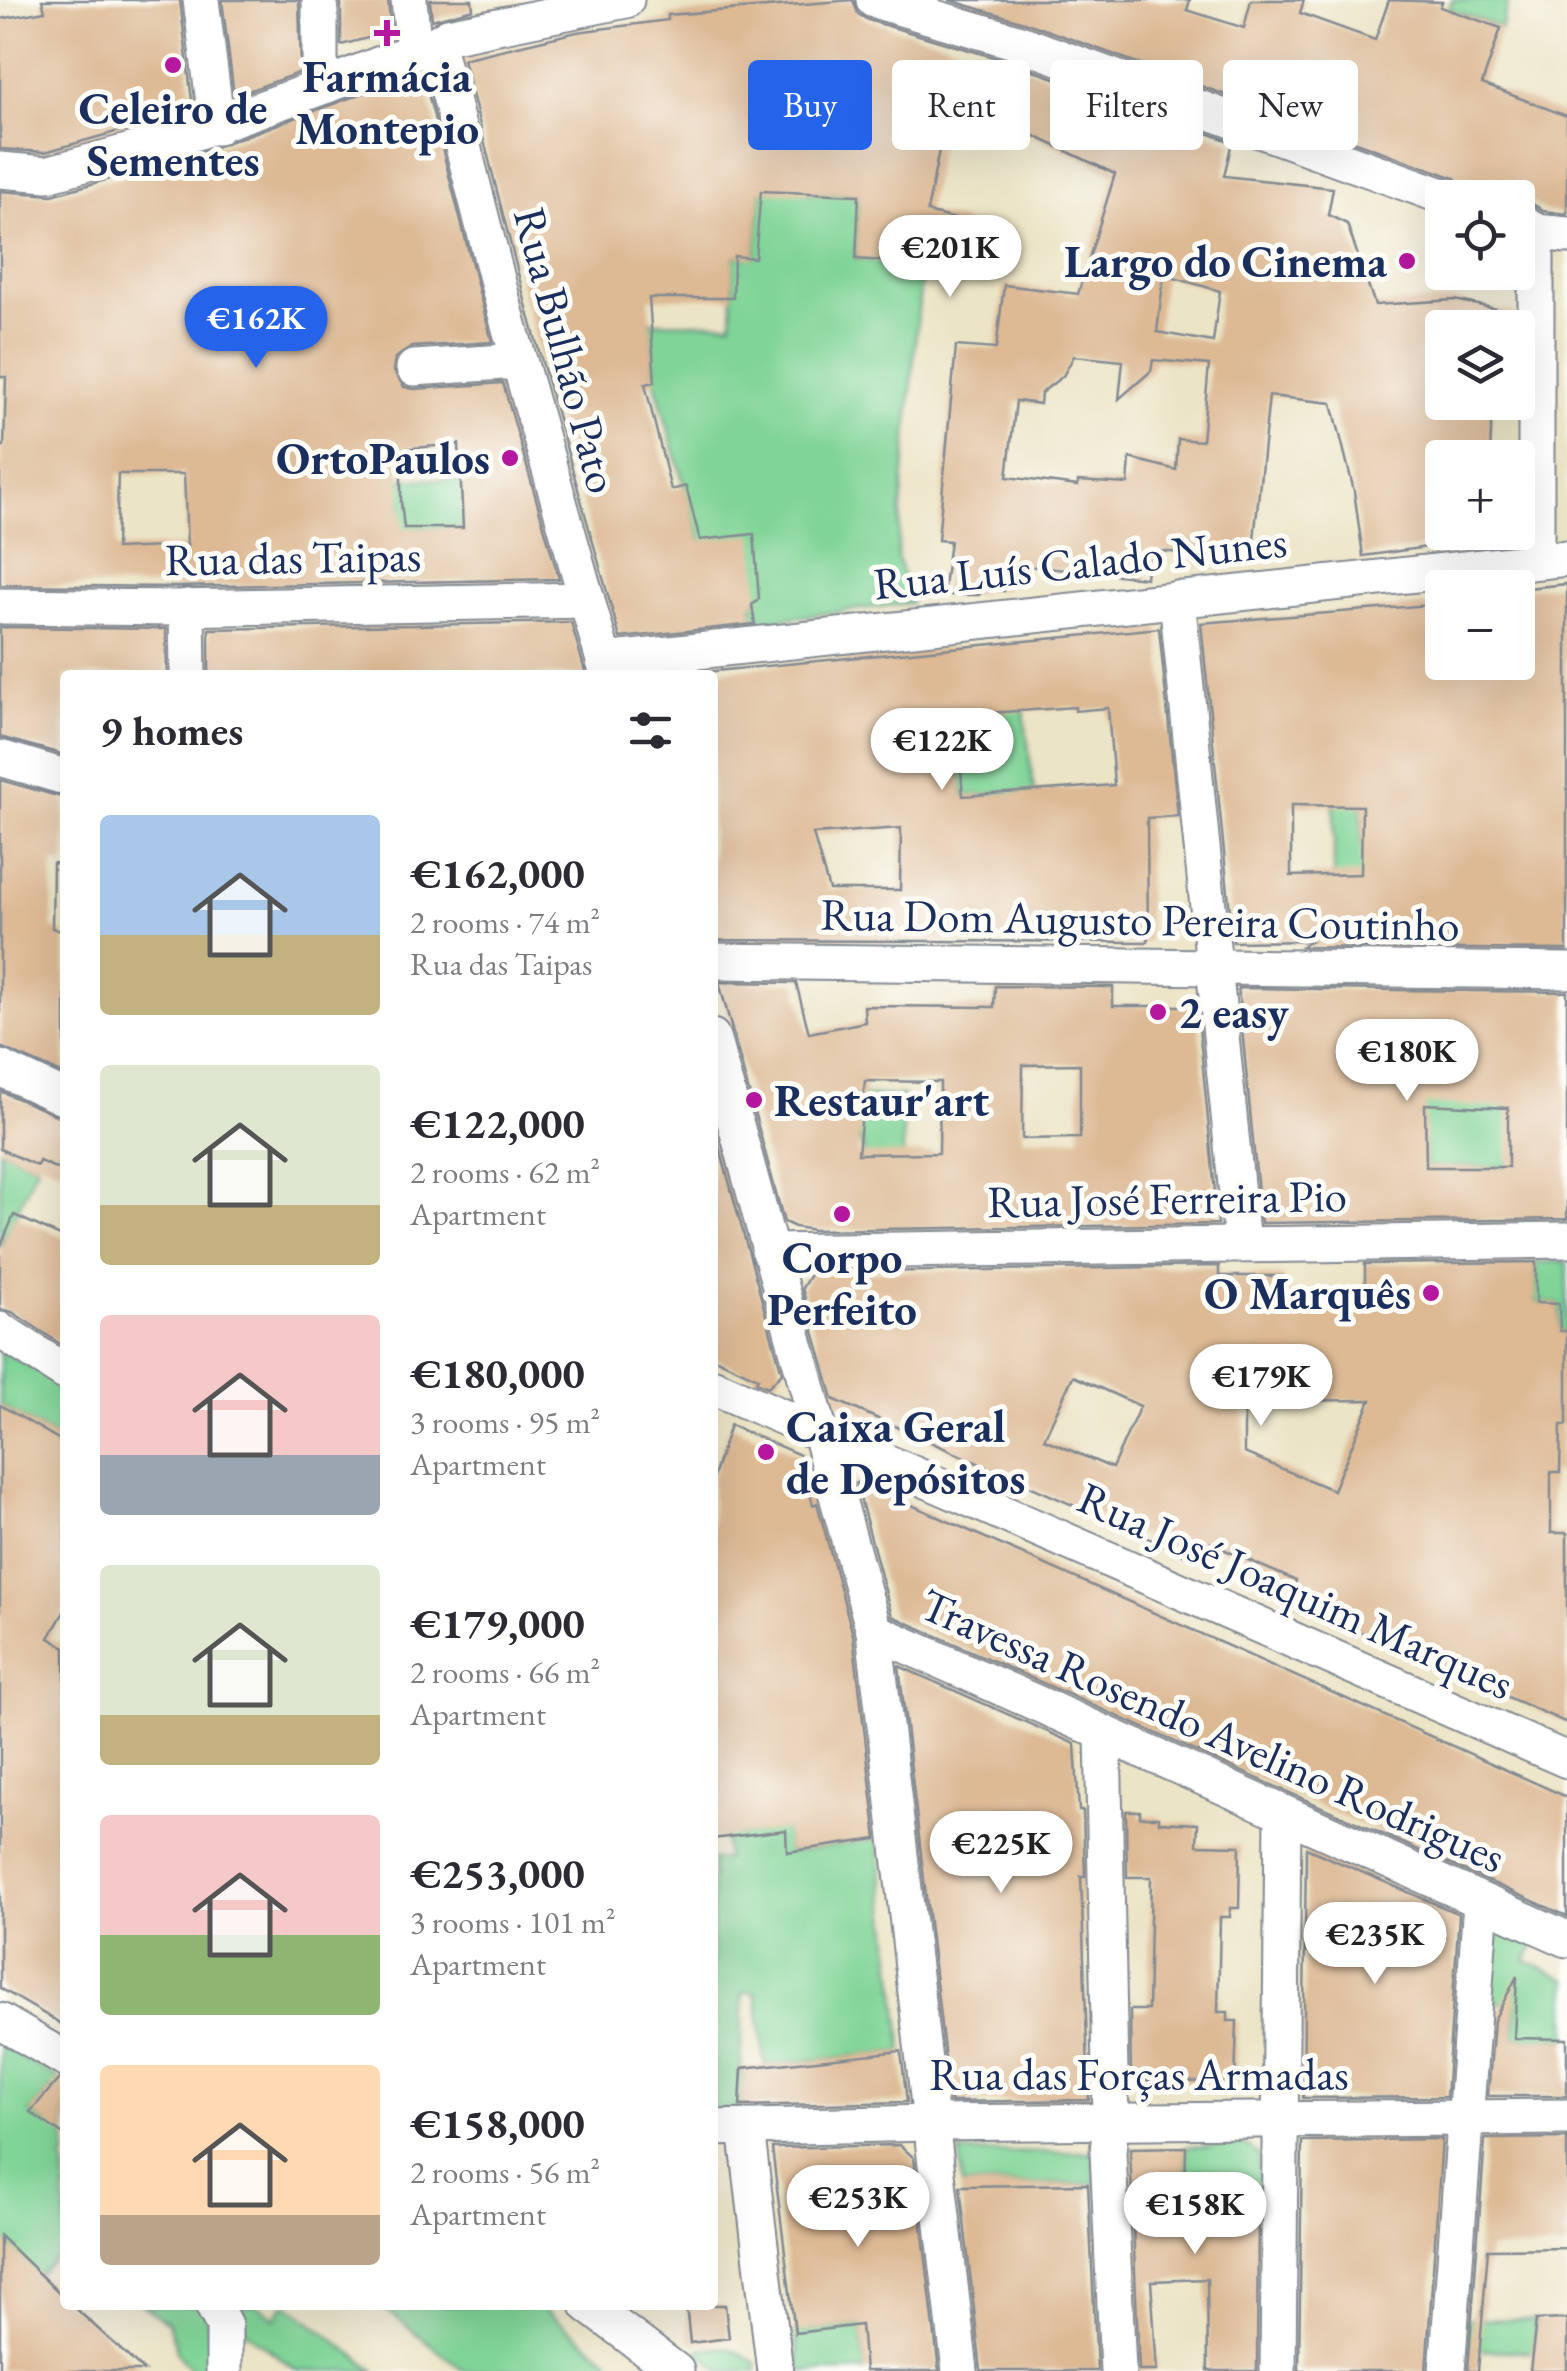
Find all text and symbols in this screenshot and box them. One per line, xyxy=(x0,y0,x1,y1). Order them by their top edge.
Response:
marker: Farmácia Montepio xyxy=(376,22,398,44)
place label: Farmácia Montepio xyxy=(295,47,479,157)
marker: Celeiro de Sementes xyxy=(162,54,184,76)
chip: Buy xyxy=(748,60,872,150)
chip: Rent xyxy=(892,60,1030,150)
chip: Filters xyxy=(1050,60,1203,150)
chip: New xyxy=(1223,60,1358,150)
place label: Celeiro de Sementes xyxy=(78,79,268,189)
map controls xyxy=(1425,180,1535,680)
button: locate xyxy=(1425,180,1535,290)
street label: Rua Bulhão Pato xyxy=(501,201,633,499)
pin: €201K xyxy=(880,215,1020,300)
text: €201K xyxy=(901,226,999,268)
place label: Largo do Cinema xyxy=(1064,232,1387,291)
marker: Largo do Cinema xyxy=(1396,250,1418,272)
pin: €162K xyxy=(186,286,326,371)
text: €162K xyxy=(207,297,305,339)
button: layers xyxy=(1425,310,1535,420)
place label: OrtoPaulos xyxy=(276,429,490,487)
button: + xyxy=(1425,440,1535,550)
marker: OrtoPaulos xyxy=(499,447,521,469)
street label: Rua Luís Calado Nunes xyxy=(870,511,1290,613)
street label: Rua das Taipas xyxy=(164,526,422,588)
button: − xyxy=(1425,570,1535,680)
text: 9 homes xyxy=(100,703,243,758)
icon: filters xyxy=(623,703,678,758)
pin: €122K xyxy=(872,708,1012,793)
text: €122K xyxy=(893,719,991,761)
text: €162,000 xyxy=(410,846,585,901)
icon: home xyxy=(180,855,300,975)
street label: Rua Dom Augusto Pereira Coutinho xyxy=(820,884,1460,954)
text: 2 rooms · 74 m² xyxy=(410,901,600,943)
text: Rua das Taipas xyxy=(410,943,592,985)
place label: 2 easy xyxy=(1178,983,1289,1041)
marker: 2 easy xyxy=(1147,1001,1169,1023)
pin: €180K xyxy=(1337,1019,1477,1104)
text: €180K xyxy=(1358,1030,1456,1072)
place label: Restaur'art xyxy=(774,1071,989,1129)
marker: Restaur'art xyxy=(743,1089,765,1111)
text: €122,000 xyxy=(410,1096,585,1151)
icon: home xyxy=(180,1105,300,1225)
text: 2 rooms · 62 m² xyxy=(410,1151,600,1193)
street label: Rua José Ferreira Pio xyxy=(987,1166,1347,1230)
text: Apartment xyxy=(410,1193,546,1235)
marker: Corpo Perfeito xyxy=(831,1203,853,1225)
place label: Corpo Perfeito xyxy=(767,1228,917,1338)
place label: O Marquês xyxy=(1204,1264,1411,1322)
marker: O Marquês xyxy=(1420,1282,1442,1304)
pin: €179K xyxy=(1191,1344,1331,1429)
text: €180,000 xyxy=(410,1346,585,1401)
icon: home xyxy=(180,1355,300,1475)
text: €179K xyxy=(1212,1355,1310,1397)
place label: Caixa Geral de Depósitos xyxy=(786,1397,1025,1507)
text: 3 rooms · 95 m² xyxy=(410,1401,600,1443)
marker: Caixa Geral de Depósitos xyxy=(755,1441,777,1463)
text: Apartment xyxy=(410,1443,546,1485)
street label: Rua José Joaquim Marques xyxy=(1069,1468,1523,1712)
street label: Travessa Rosendo Avelino Rodrigues xyxy=(912,1575,1514,1885)
text: €179,000 xyxy=(410,1596,585,1651)
icon: home xyxy=(180,1605,300,1725)
text: 2 rooms · 66 m² xyxy=(410,1651,600,1693)
text: Apartment xyxy=(410,1693,546,1735)
pin: €225K xyxy=(931,1811,1071,1896)
text: €225K xyxy=(952,1822,1050,1864)
text: €253,000 xyxy=(410,1846,585,1901)
icon: home xyxy=(180,1855,300,1975)
text: 3 rooms · 101 m² xyxy=(410,1901,616,1943)
pin: €235K xyxy=(1305,1902,1445,1987)
text: €235K xyxy=(1326,1913,1424,1955)
text: Apartment xyxy=(410,1943,546,1985)
street label: Rua das Forças Armadas xyxy=(929,2045,1349,2103)
text: €158,000 xyxy=(410,2096,585,2151)
icon: home xyxy=(180,2105,300,2225)
text: 2 rooms · 56 m² xyxy=(410,2151,600,2193)
pin: €253K xyxy=(788,2165,928,2250)
pin: €158K xyxy=(1125,2172,1265,2257)
text: €253K xyxy=(809,2176,907,2218)
text: €158K xyxy=(1146,2183,1244,2225)
text: Apartment xyxy=(410,2193,546,2235)

